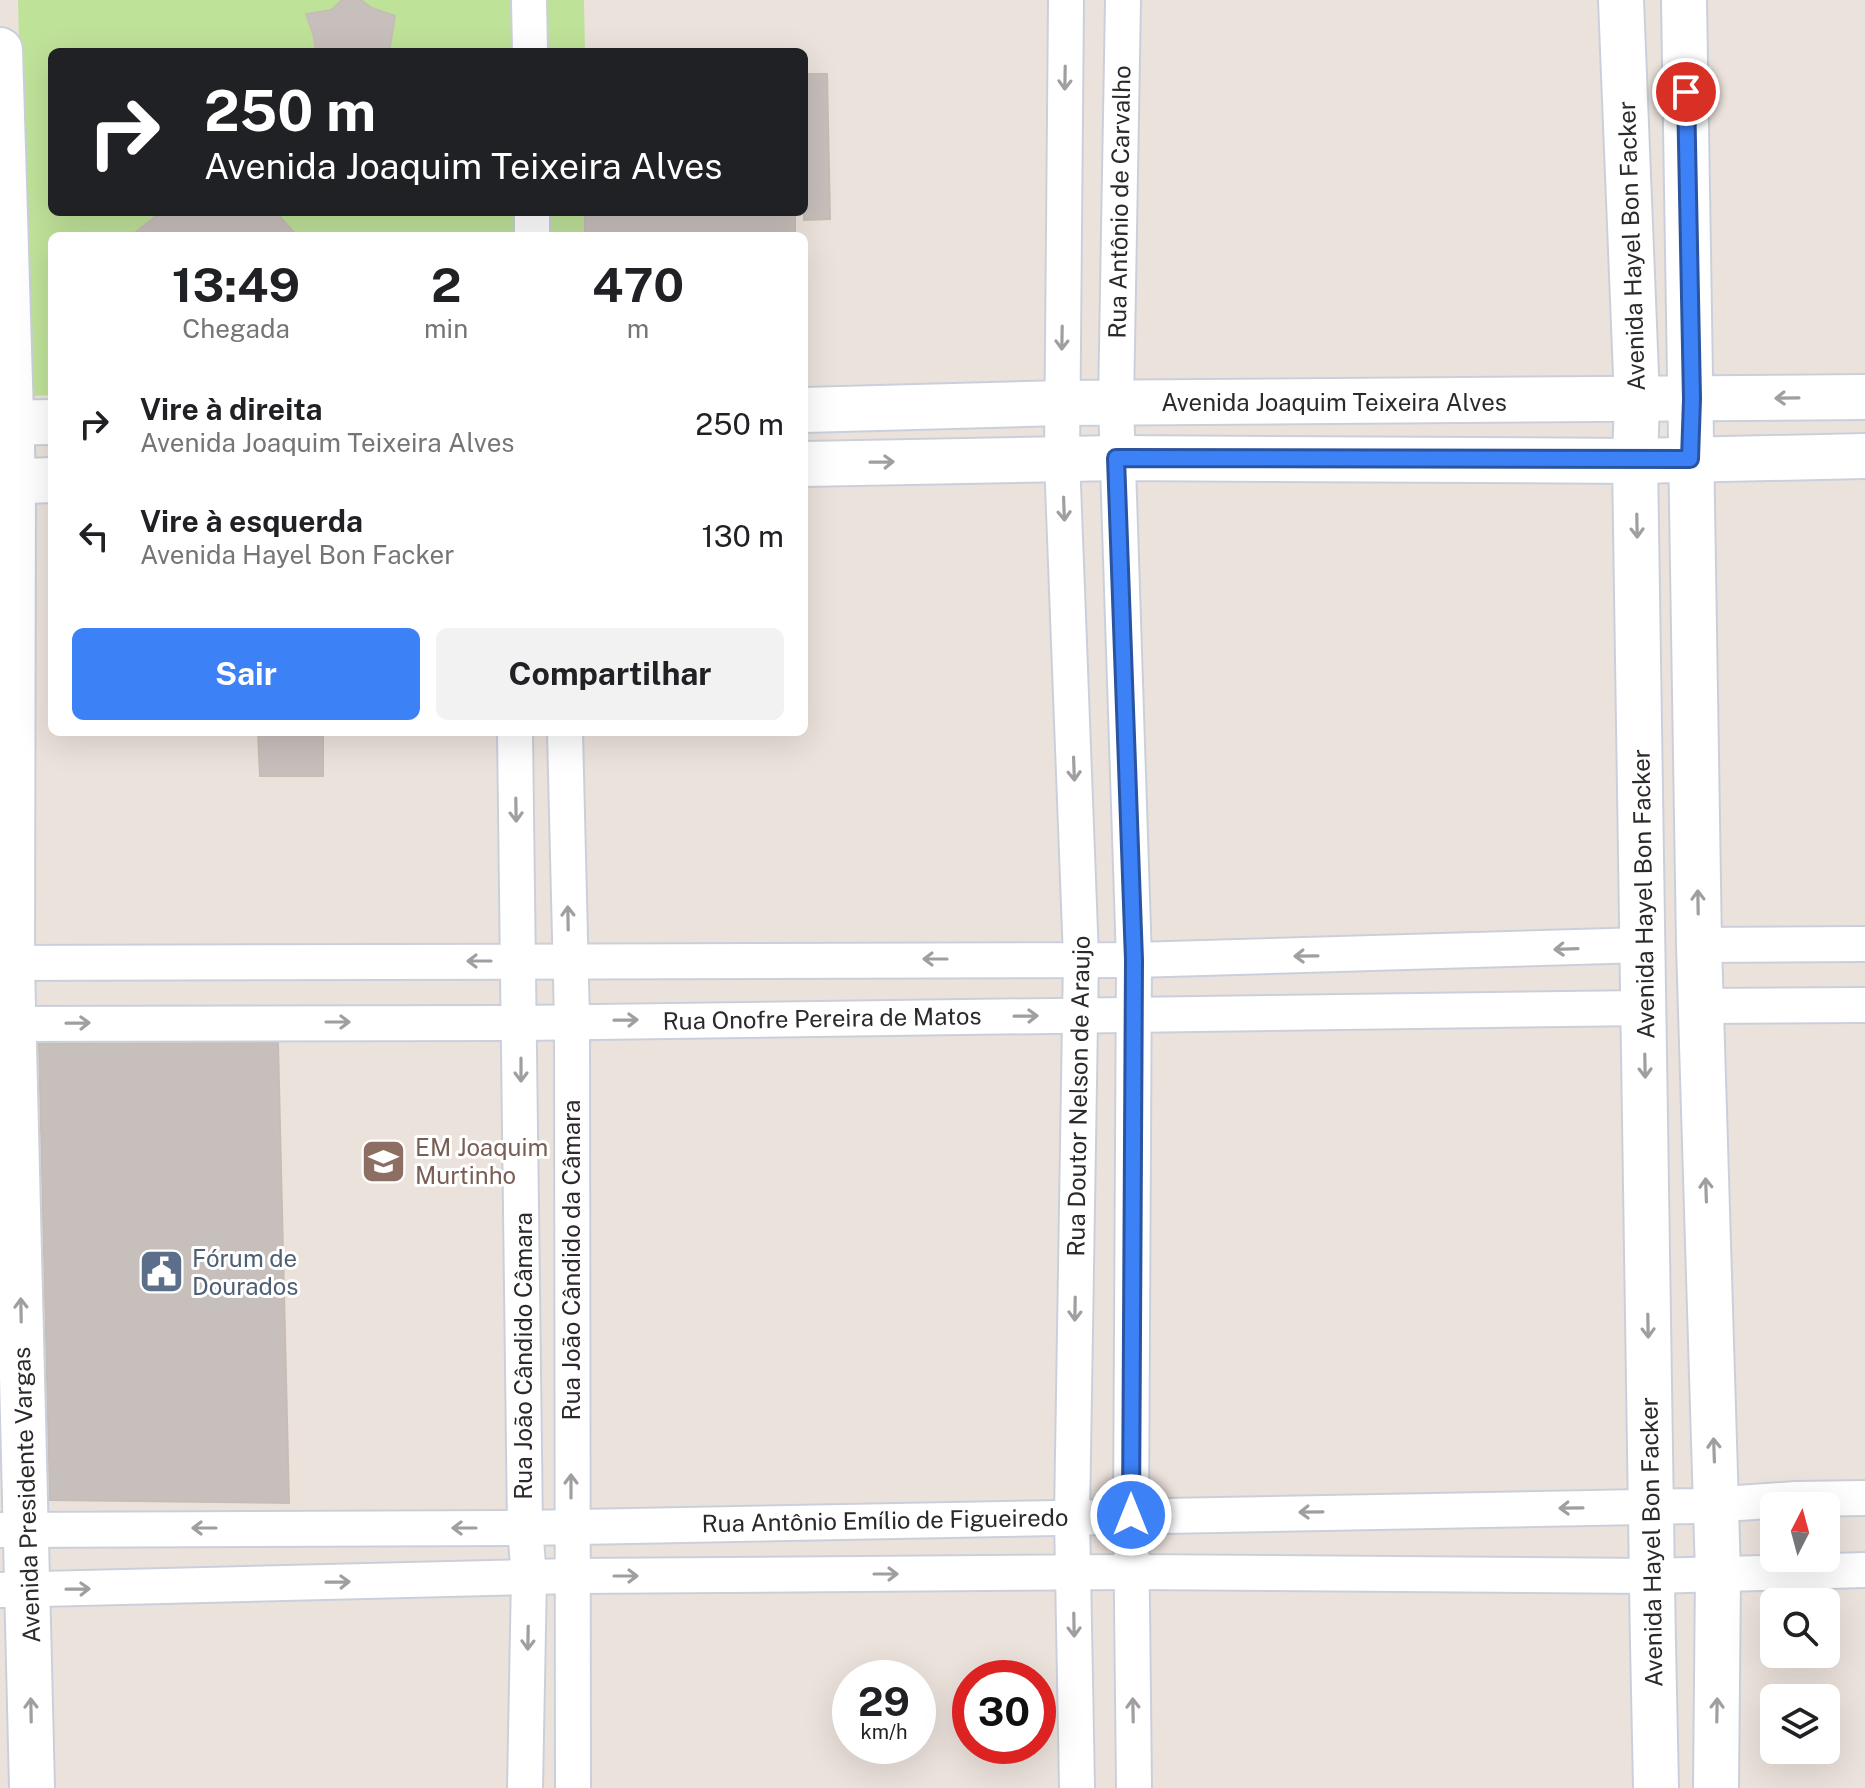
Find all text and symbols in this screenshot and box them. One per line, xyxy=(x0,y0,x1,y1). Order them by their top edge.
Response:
pin xyxy=(1652,58,1720,126)
one-way arrow xyxy=(1057,64,1073,91)
street label: Rua Antônio de Carvalho xyxy=(1103,65,1135,339)
icon: arrive xyxy=(1664,70,1708,114)
text: 250 m xyxy=(204,78,376,144)
icon: right xyxy=(72,80,176,184)
street label: Avenida Hayel Bon Facker xyxy=(1612,100,1650,392)
text: Avenida Joaquim Teixeira Alves xyxy=(204,145,723,187)
text: 13:49 xyxy=(172,256,300,313)
text: 2 xyxy=(431,256,461,313)
text: 470 xyxy=(592,256,684,313)
text: Chegada xyxy=(182,313,290,344)
text: min xyxy=(424,313,468,344)
text: m xyxy=(627,313,649,344)
one-way arrow xyxy=(1054,324,1070,351)
street label: Avenida Joaquim Teixeira Alves xyxy=(1161,388,1507,416)
one-way arrow xyxy=(1774,390,1801,406)
text: Vire à direita xyxy=(140,391,323,427)
icon: right xyxy=(72,402,116,446)
text: 250 m xyxy=(695,406,784,442)
text: Avenida Joaquim Teixeira Alves xyxy=(140,427,514,458)
one-way arrow xyxy=(868,455,895,470)
one-way arrow xyxy=(1056,495,1071,522)
text: Vire à esquerda xyxy=(140,503,363,539)
one-way arrow xyxy=(1629,512,1644,539)
icon: left xyxy=(72,514,116,558)
text: 130 m xyxy=(701,518,784,554)
text: Avenida Hayel Bon Facker xyxy=(140,539,454,570)
button: Sair xyxy=(72,628,420,720)
button: Compartilhar xyxy=(436,628,784,720)
street label: Avenida Hayel Bon Facker xyxy=(1626,749,1660,1039)
one-way arrow xyxy=(1066,755,1081,782)
one-way arrow xyxy=(508,796,524,823)
one-way arrow xyxy=(1691,889,1706,916)
one-way arrow xyxy=(561,905,576,932)
street label: Rua Doutor Nelson de Araujo xyxy=(1061,935,1095,1257)
one-way arrow xyxy=(1553,942,1580,957)
one-way arrow xyxy=(1293,948,1320,964)
one-way arrow xyxy=(922,951,949,967)
one-way arrow xyxy=(466,953,493,969)
street label: Rua Onofre Pereira de Matos xyxy=(662,1001,982,1035)
one-way arrow xyxy=(1012,1008,1039,1023)
one-way arrow xyxy=(612,1012,639,1028)
one-way arrow xyxy=(324,1014,351,1030)
one-way arrow xyxy=(64,1015,91,1031)
one-way arrow xyxy=(1637,1052,1653,1079)
one-way arrow xyxy=(513,1056,529,1083)
street label: Rua João Cândido da Câmara xyxy=(557,1100,585,1420)
place label: EM Joaquim Murtinho xyxy=(415,1133,548,1189)
school or university icon: EM Joaquim Murtinho xyxy=(360,1137,408,1185)
one-way arrow xyxy=(1698,1177,1713,1204)
street label: Rua João Cândido Câmara xyxy=(509,1212,537,1500)
place label: Fórum de Dourados xyxy=(192,1244,298,1300)
public building icon: Fórum de Dourados xyxy=(137,1248,185,1296)
one-way arrow xyxy=(1068,1295,1083,1322)
one-way arrow xyxy=(13,1297,29,1324)
one-way arrow xyxy=(1640,1312,1656,1339)
street label: Avenida Presidente Vargas xyxy=(7,1346,45,1644)
street label: Avenida Hayel Bon Facker xyxy=(1634,1397,1668,1687)
one-way arrow xyxy=(1707,1437,1722,1464)
one-way arrow xyxy=(563,1473,579,1500)
position arrow xyxy=(1089,1473,1173,1557)
north arrow xyxy=(1760,1492,1840,1572)
map controls xyxy=(1760,1492,1840,1764)
one-way arrow xyxy=(1558,1501,1585,1516)
street label: Rua Antônio Emílio de Figueiredo xyxy=(701,1503,1069,1537)
one-way arrow xyxy=(1298,1504,1325,1520)
one-way arrow xyxy=(191,1520,218,1536)
one-way arrow xyxy=(451,1520,478,1536)
one-way arrow xyxy=(872,1566,899,1582)
one-way arrow xyxy=(612,1568,639,1584)
one-way arrow xyxy=(324,1575,351,1590)
one-way arrow xyxy=(64,1581,91,1596)
button: search xyxy=(1760,1588,1840,1668)
one-way arrow xyxy=(1067,1611,1082,1638)
one-way arrow xyxy=(520,1624,536,1651)
speed limit sign: 30 xyxy=(952,1660,1056,1764)
text: 29 xyxy=(858,1678,910,1725)
button: layers xyxy=(1760,1684,1840,1764)
one-way arrow xyxy=(23,1697,39,1724)
one-way arrow xyxy=(1125,1697,1141,1724)
one-way arrow xyxy=(1709,1697,1725,1724)
text: km/h xyxy=(860,1720,908,1744)

